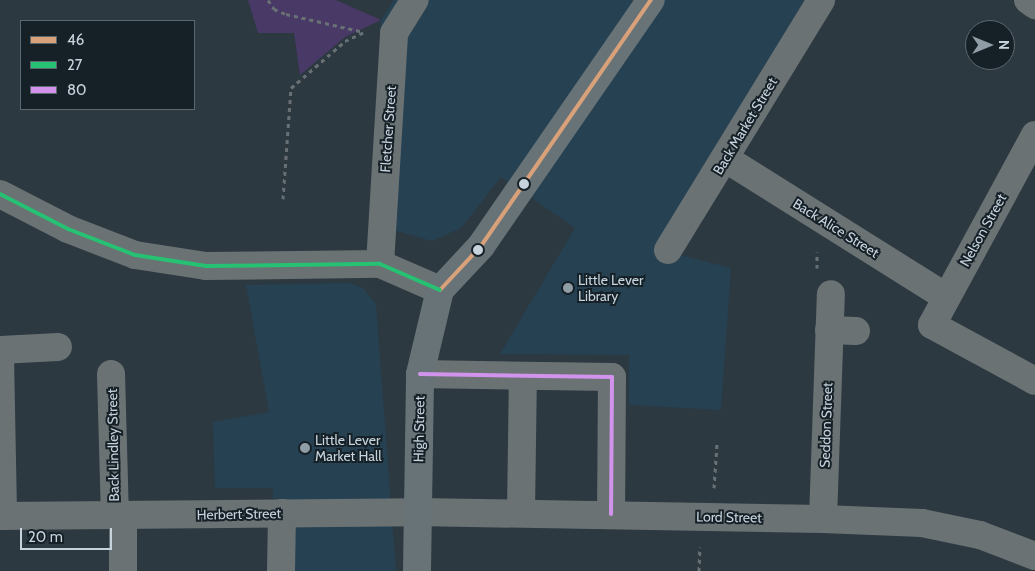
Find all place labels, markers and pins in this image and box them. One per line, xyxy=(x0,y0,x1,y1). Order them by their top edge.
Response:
unlabelled marker xyxy=(519,179,529,189)
unlabelled marker xyxy=(473,245,483,255)
place label: Little Lever Library xyxy=(578,272,643,304)
marker: Little Lever Library xyxy=(562,282,574,294)
place label: Little Lever Market Hall xyxy=(315,432,381,464)
marker: Little Lever Market Hall xyxy=(299,442,311,454)

